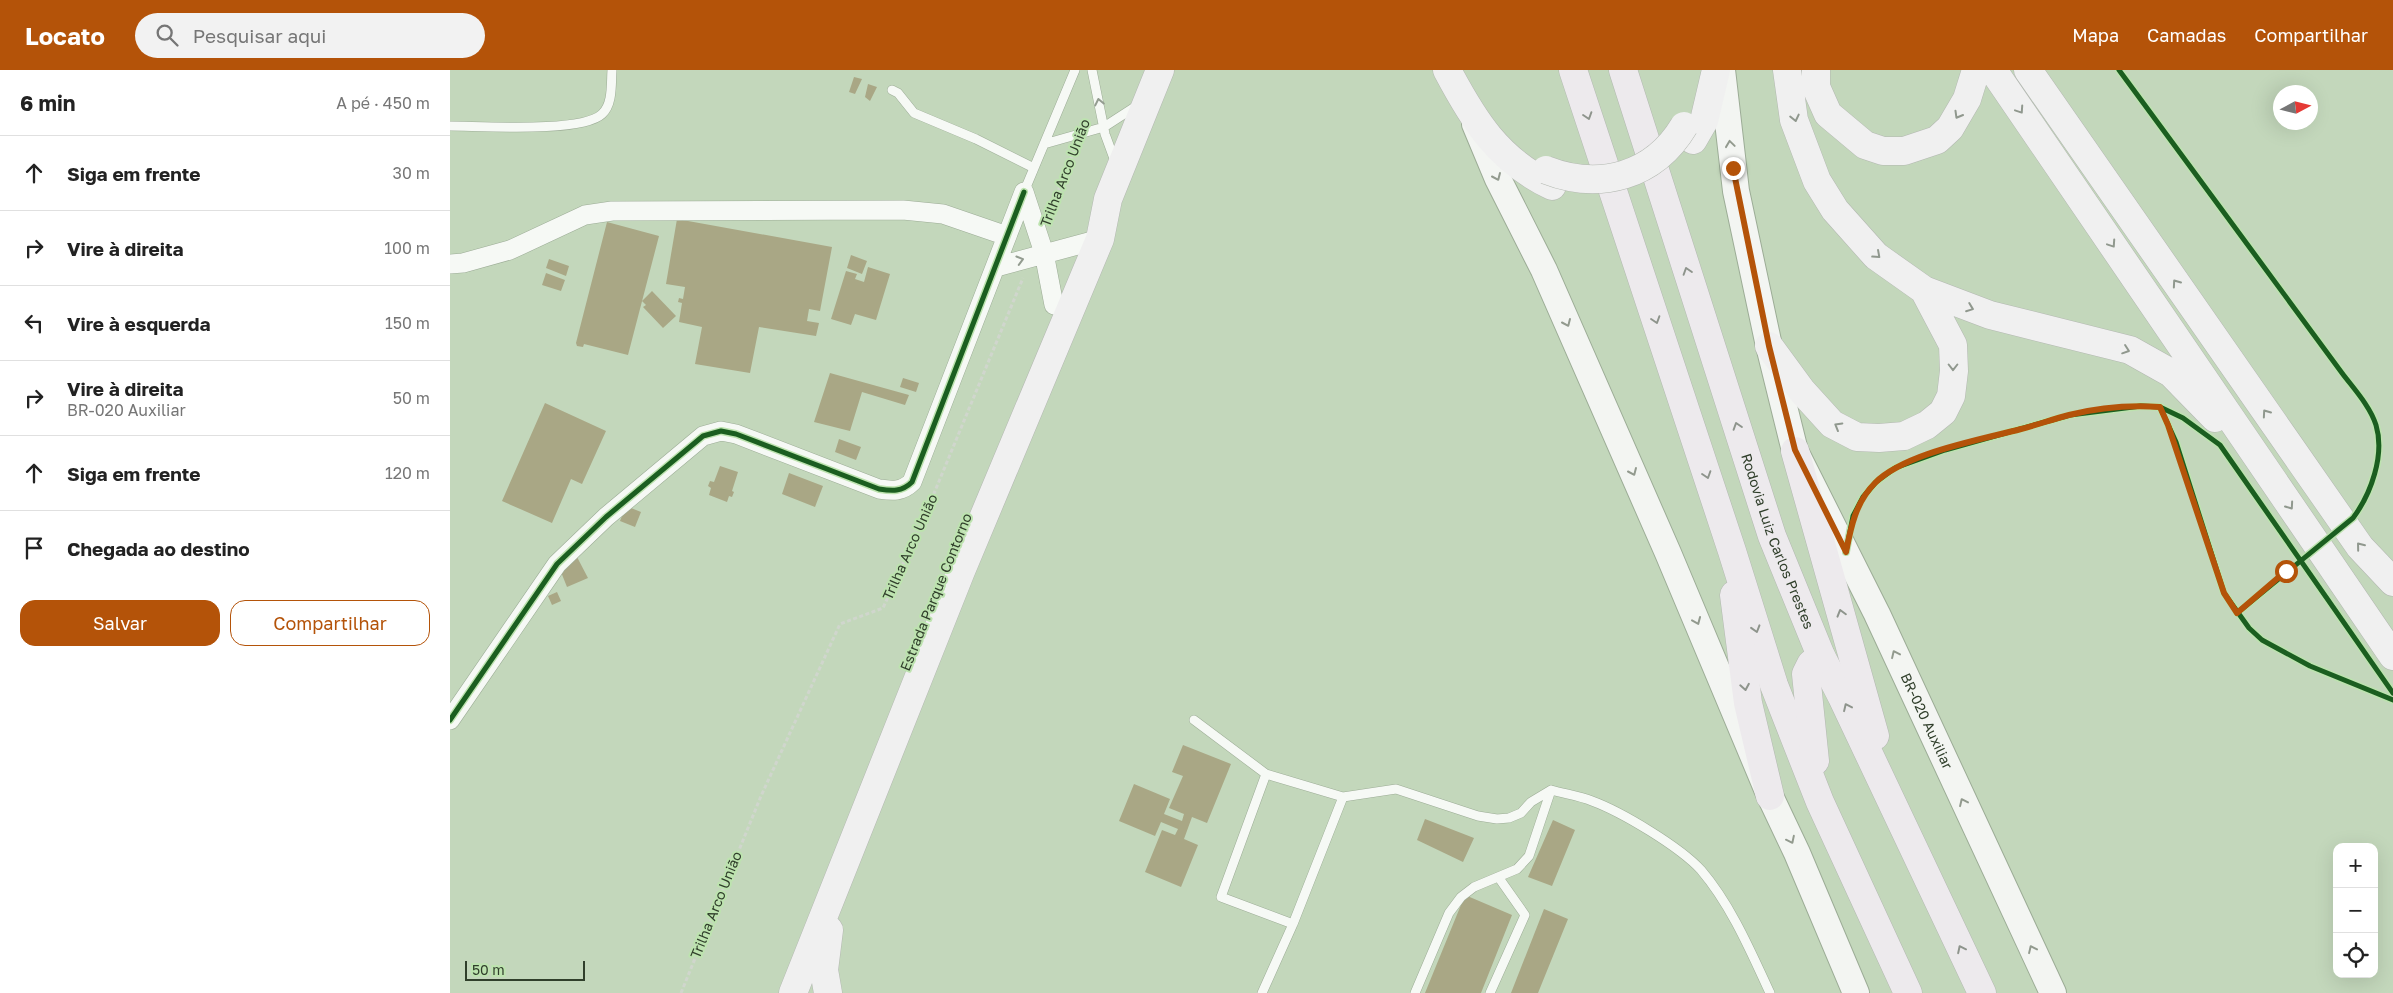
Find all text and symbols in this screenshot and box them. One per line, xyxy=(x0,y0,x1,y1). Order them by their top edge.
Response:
search box xyxy=(135,13,485,58)
text: Locato xyxy=(25,21,105,50)
icon: search xyxy=(153,21,181,49)
text: Pesquisar aqui xyxy=(193,24,326,47)
text: Mapa xyxy=(2072,24,2119,46)
text: Camadas xyxy=(2147,24,2226,46)
text: Compartilhar xyxy=(2254,24,2368,46)
north arrow xyxy=(2273,85,2318,130)
text: 6 min xyxy=(20,90,75,116)
text: A pé · 450 m xyxy=(336,93,430,113)
one-way arrow xyxy=(1094,98,1105,106)
one-way arrow xyxy=(2014,104,2023,114)
one-way arrow xyxy=(1954,110,1964,119)
one-way arrow xyxy=(1583,112,1593,120)
one-way arrow xyxy=(1789,114,1800,123)
street label: Trilha Arco União xyxy=(1036,116,1093,229)
one-way arrow xyxy=(1725,140,1736,148)
route end xyxy=(1722,157,1745,180)
icon: ahead xyxy=(20,159,48,187)
text: Siga em frente xyxy=(67,162,201,185)
text: 30 m xyxy=(393,163,430,183)
one-way arrow xyxy=(1491,172,1502,181)
icon: right xyxy=(20,234,48,262)
text: Vire à direita xyxy=(67,237,184,260)
text: 100 m xyxy=(384,238,430,258)
one-way arrow xyxy=(2106,239,2115,248)
one-way arrow xyxy=(1871,249,1880,258)
one-way arrow xyxy=(1015,255,1024,266)
one-way arrow xyxy=(1683,268,1693,276)
one-way arrow xyxy=(2173,279,2182,289)
one-way arrow xyxy=(1965,302,1973,312)
icon: left xyxy=(20,309,48,337)
text: Vire à esquerda xyxy=(67,312,210,335)
text: 150 m xyxy=(385,313,430,333)
one-way arrow xyxy=(1650,316,1660,324)
one-way arrow xyxy=(1561,318,1572,327)
one-way arrow xyxy=(2121,344,2130,354)
one-way arrow xyxy=(1948,363,1958,371)
text: Vire à direita xyxy=(67,377,184,400)
icon: right xyxy=(20,384,48,412)
text: 50 m xyxy=(393,388,430,408)
text: BR-020 Auxiliar xyxy=(67,400,186,420)
one-way arrow xyxy=(2263,409,2272,419)
one-way arrow xyxy=(1732,422,1742,431)
one-way arrow xyxy=(1834,423,1843,433)
street label: Rodovia Luiz Carlos Prestes xyxy=(1738,451,1818,631)
icon: ahead xyxy=(20,459,48,487)
text: Siga em frente xyxy=(67,462,201,485)
text: 120 m xyxy=(385,463,430,483)
one-way arrow xyxy=(1626,467,1637,476)
one-way arrow xyxy=(1701,470,1711,478)
street label: Trilha Arco União xyxy=(879,491,941,602)
one-way arrow xyxy=(2284,501,2293,510)
street label: Estrada Parque Contorno xyxy=(896,510,975,673)
icon: arrive xyxy=(20,534,48,562)
text: Chegada ao destino xyxy=(67,537,250,560)
one-way arrow xyxy=(2357,543,2365,552)
route start xyxy=(2275,560,2298,583)
button: Salvar xyxy=(20,600,220,646)
button: Compartilhar xyxy=(230,600,430,646)
one-way arrow xyxy=(1836,610,1846,618)
one-way arrow xyxy=(1690,616,1701,625)
one-way arrow xyxy=(1751,625,1761,633)
one-way arrow xyxy=(1891,650,1901,659)
street label: BR-020 Auxiliar xyxy=(1898,670,1957,772)
one-way arrow xyxy=(1740,683,1750,691)
one-way arrow xyxy=(1843,703,1853,712)
one-way arrow xyxy=(1959,798,1970,807)
one-way arrow xyxy=(1785,835,1795,844)
map controls xyxy=(2333,843,2378,978)
button: + xyxy=(2333,843,2378,888)
street label: Trilha Arco União xyxy=(686,849,745,961)
button: − xyxy=(2333,888,2378,933)
button: locate xyxy=(2333,933,2378,978)
one-way arrow xyxy=(1957,945,1967,954)
one-way arrow xyxy=(2028,945,2039,954)
scale bar xyxy=(465,958,585,981)
text: 50 m xyxy=(472,961,505,978)

